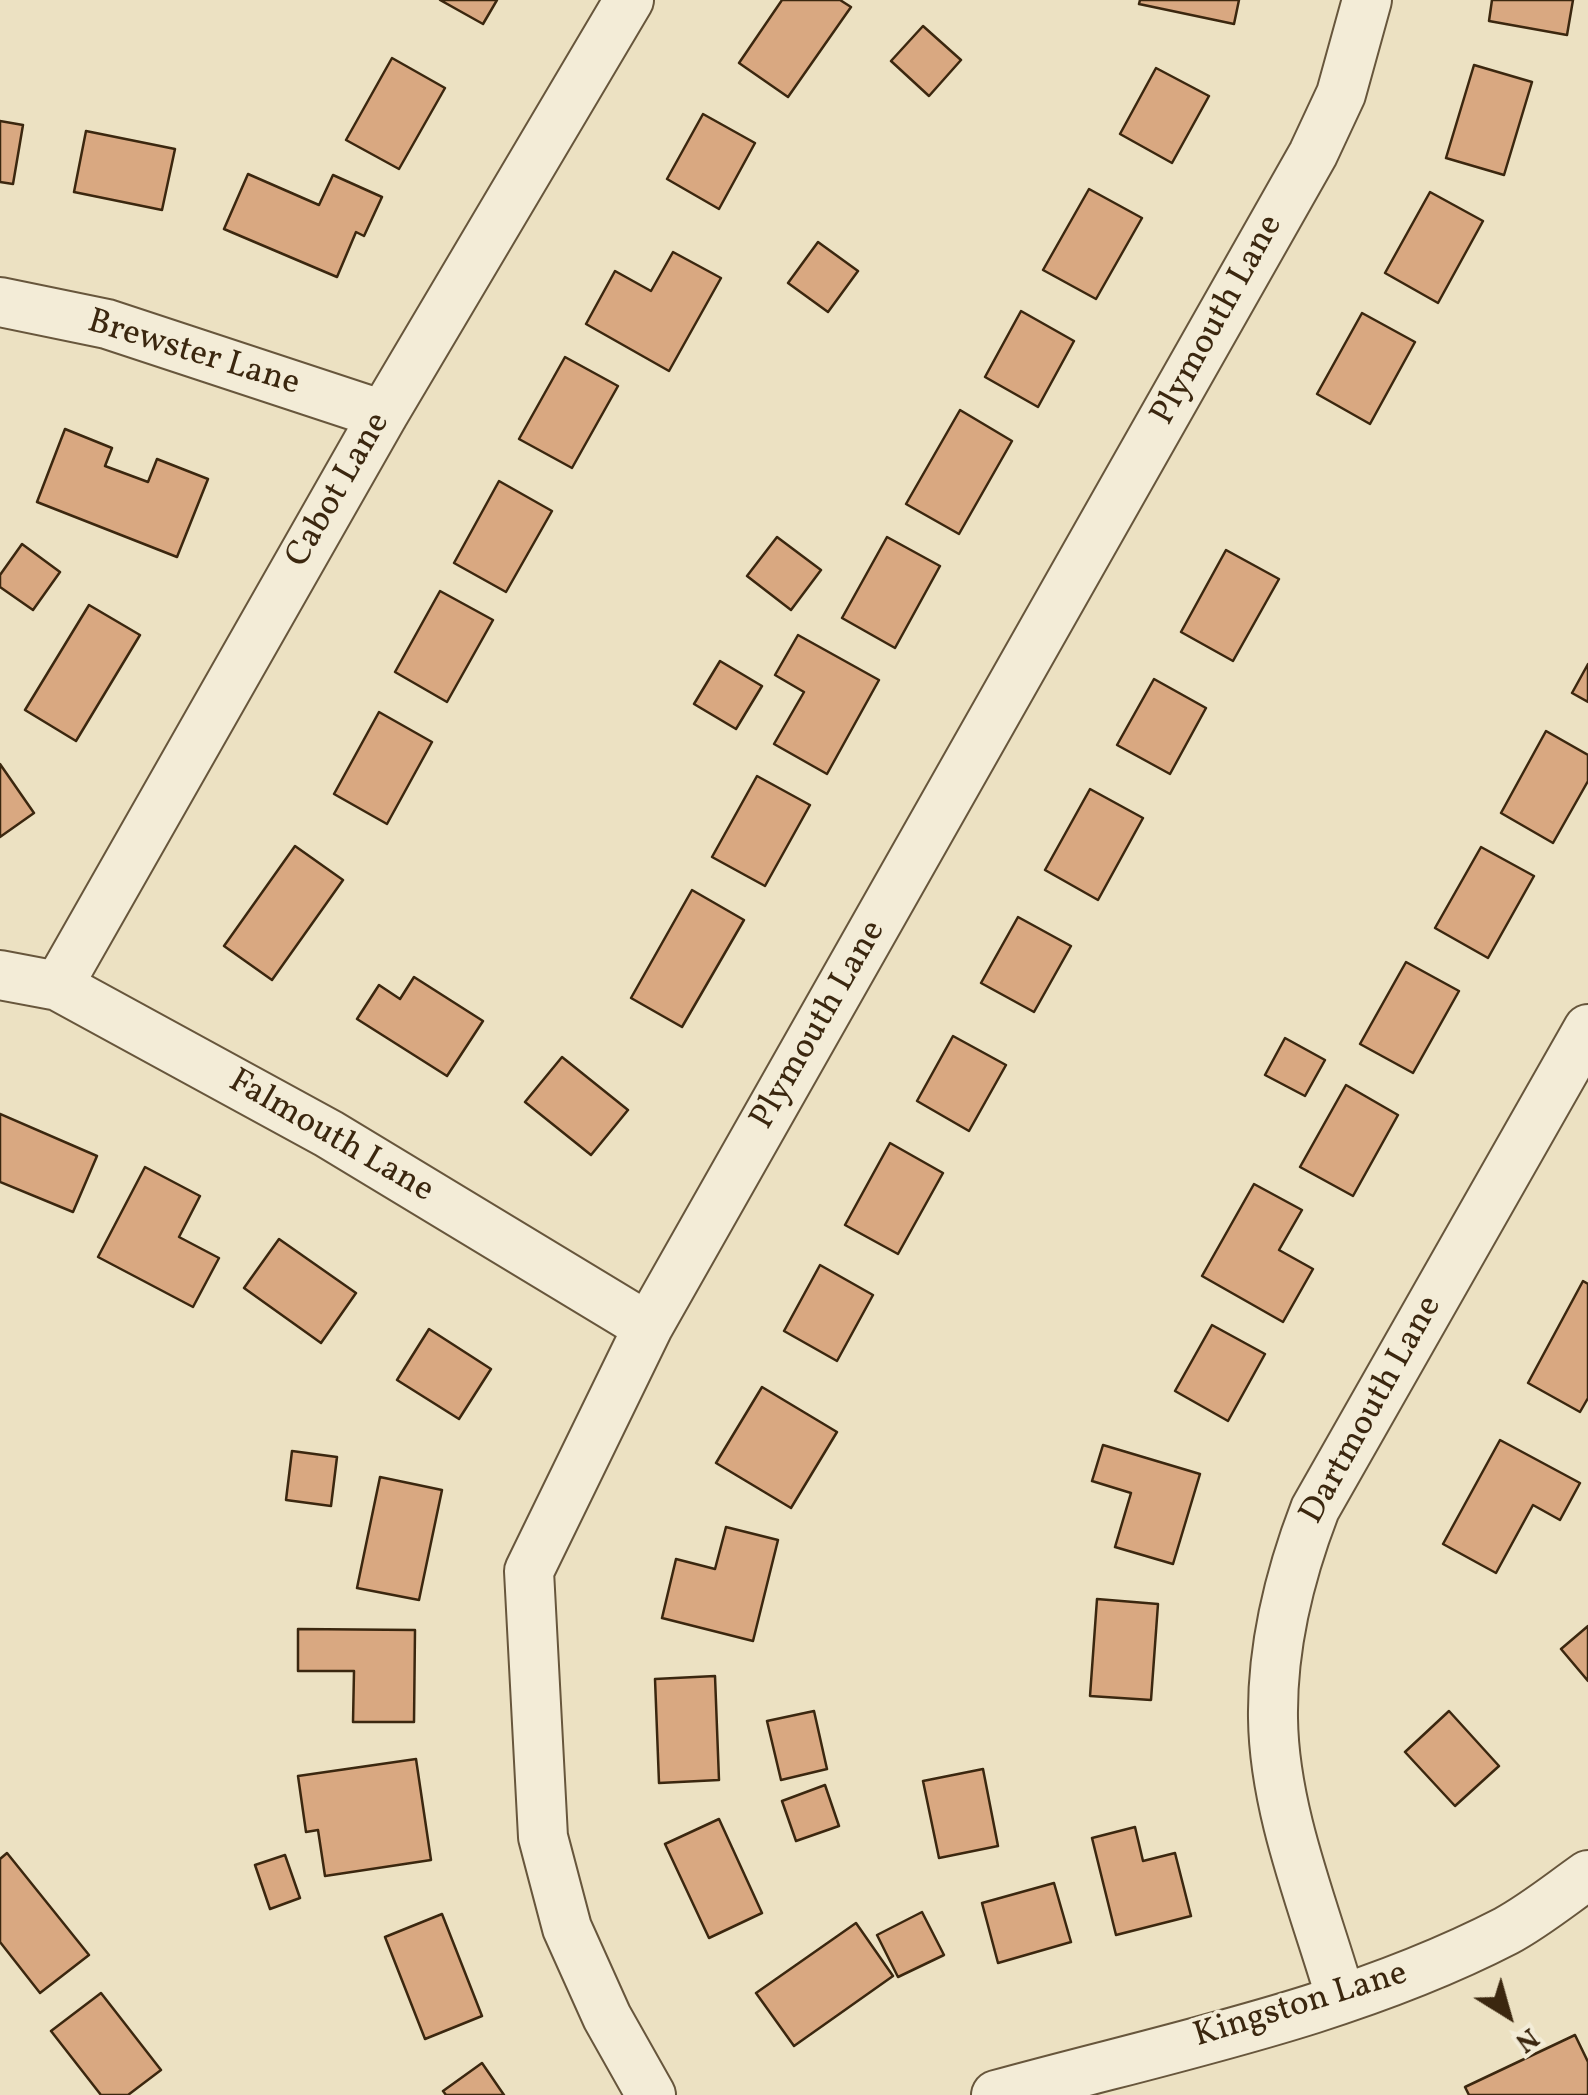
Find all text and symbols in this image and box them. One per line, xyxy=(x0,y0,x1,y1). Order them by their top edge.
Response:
street label: Plymouth Lane xyxy=(1144,209,1294,433)
street label: Brewster Lane xyxy=(82,303,304,407)
street label: Cabot Lane xyxy=(279,406,401,576)
street label: Plymouth Lane xyxy=(743,914,897,1138)
street label: Falmouth Lane xyxy=(220,1062,440,1214)
street label: Dartmouth Lane xyxy=(1293,1290,1453,1532)
street label: Kingston Lane xyxy=(1189,1955,1413,2059)
north arrow xyxy=(1458,1965,1558,2065)
text: N xyxy=(1507,2018,1546,2061)

